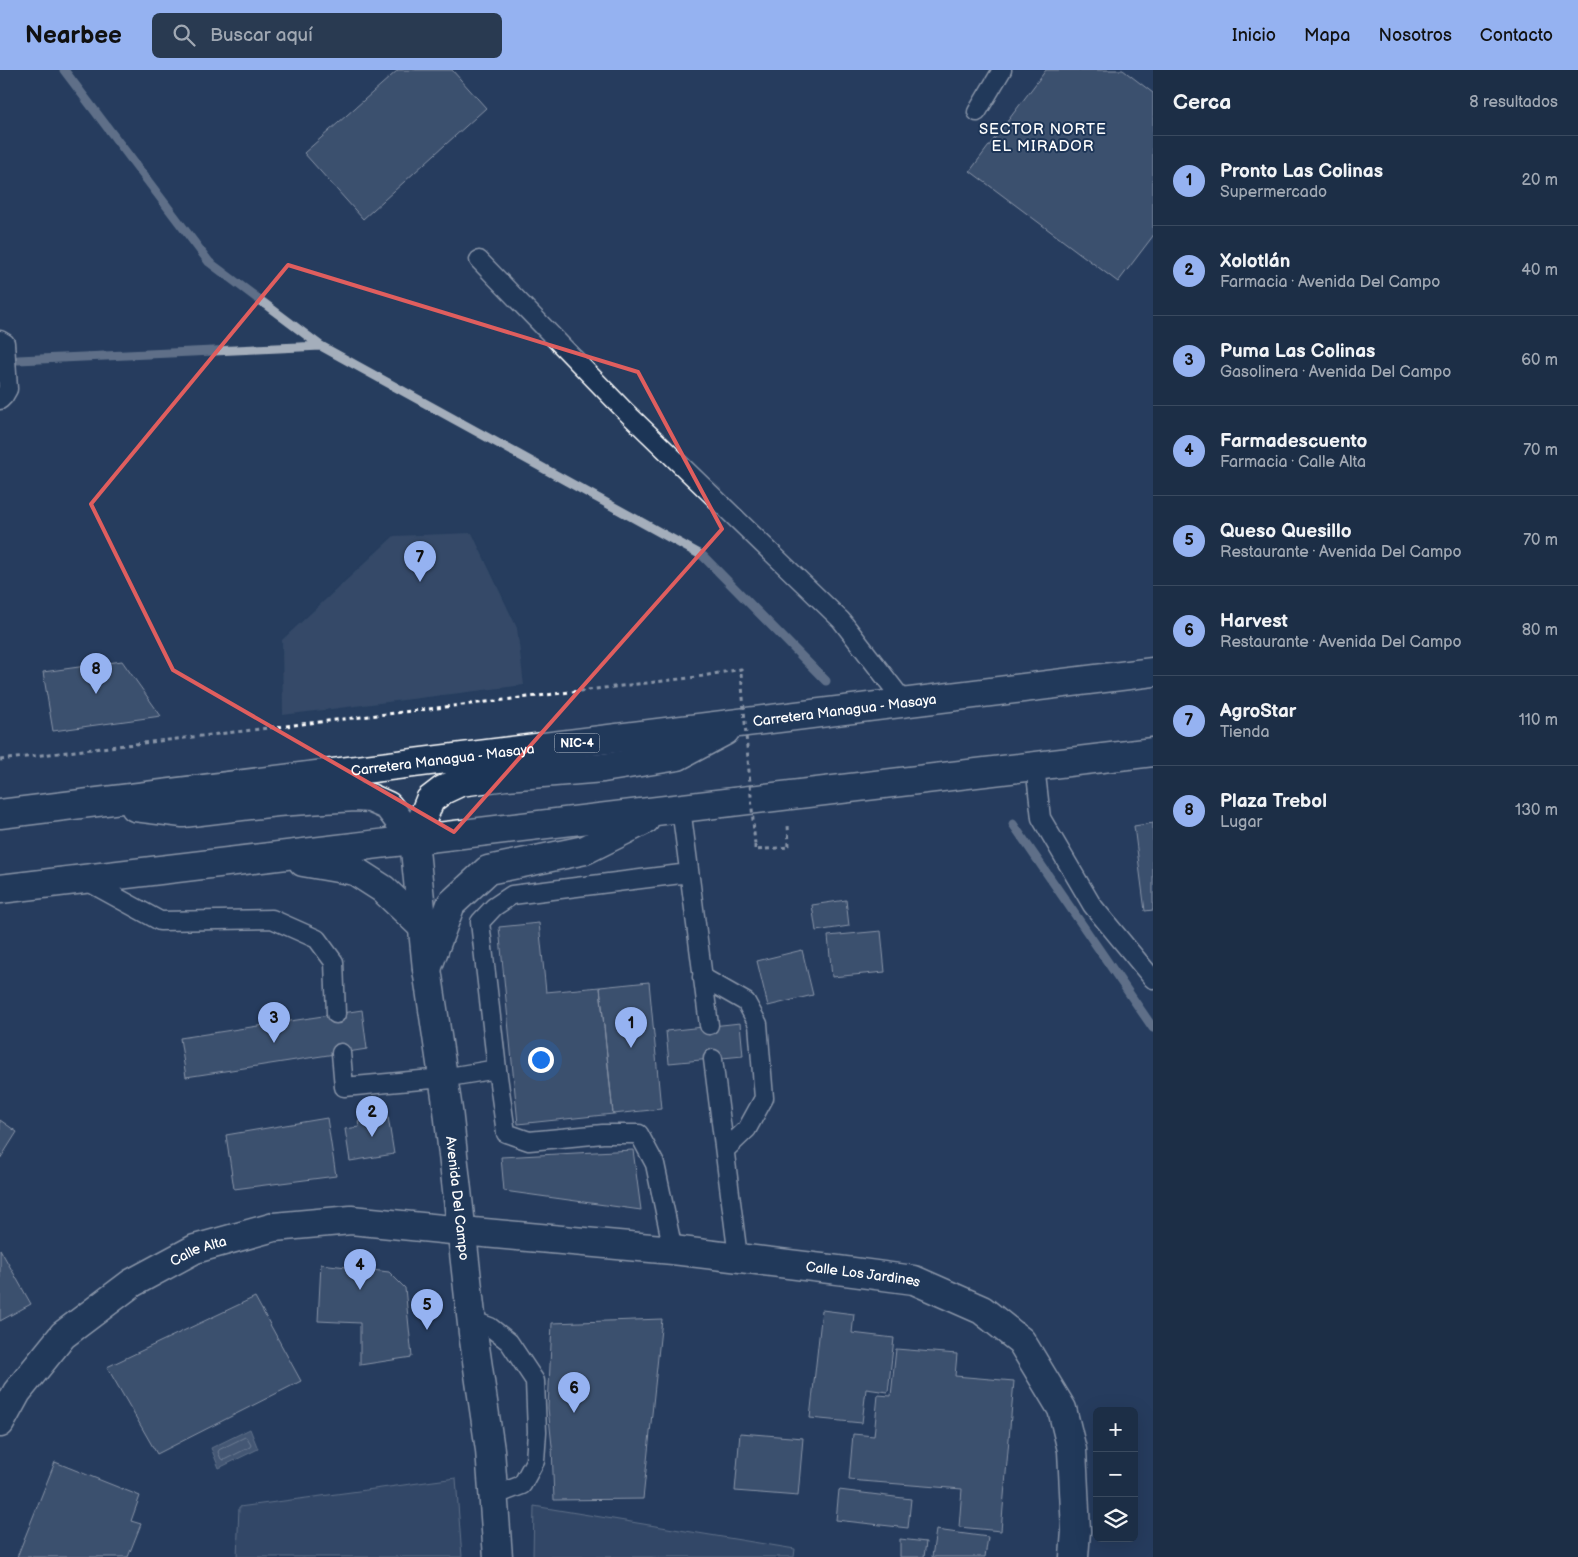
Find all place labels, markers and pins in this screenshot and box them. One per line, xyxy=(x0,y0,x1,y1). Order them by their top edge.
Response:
pin: 7 xyxy=(404,541,436,582)
pin: 8 xyxy=(80,653,112,694)
pin: 3 xyxy=(258,1002,290,1043)
pin: 1 xyxy=(615,1007,647,1048)
pin: 2 xyxy=(356,1096,388,1137)
pin: 4 xyxy=(344,1249,376,1290)
pin: 5 xyxy=(411,1289,443,1330)
pin: 6 xyxy=(558,1372,590,1413)

